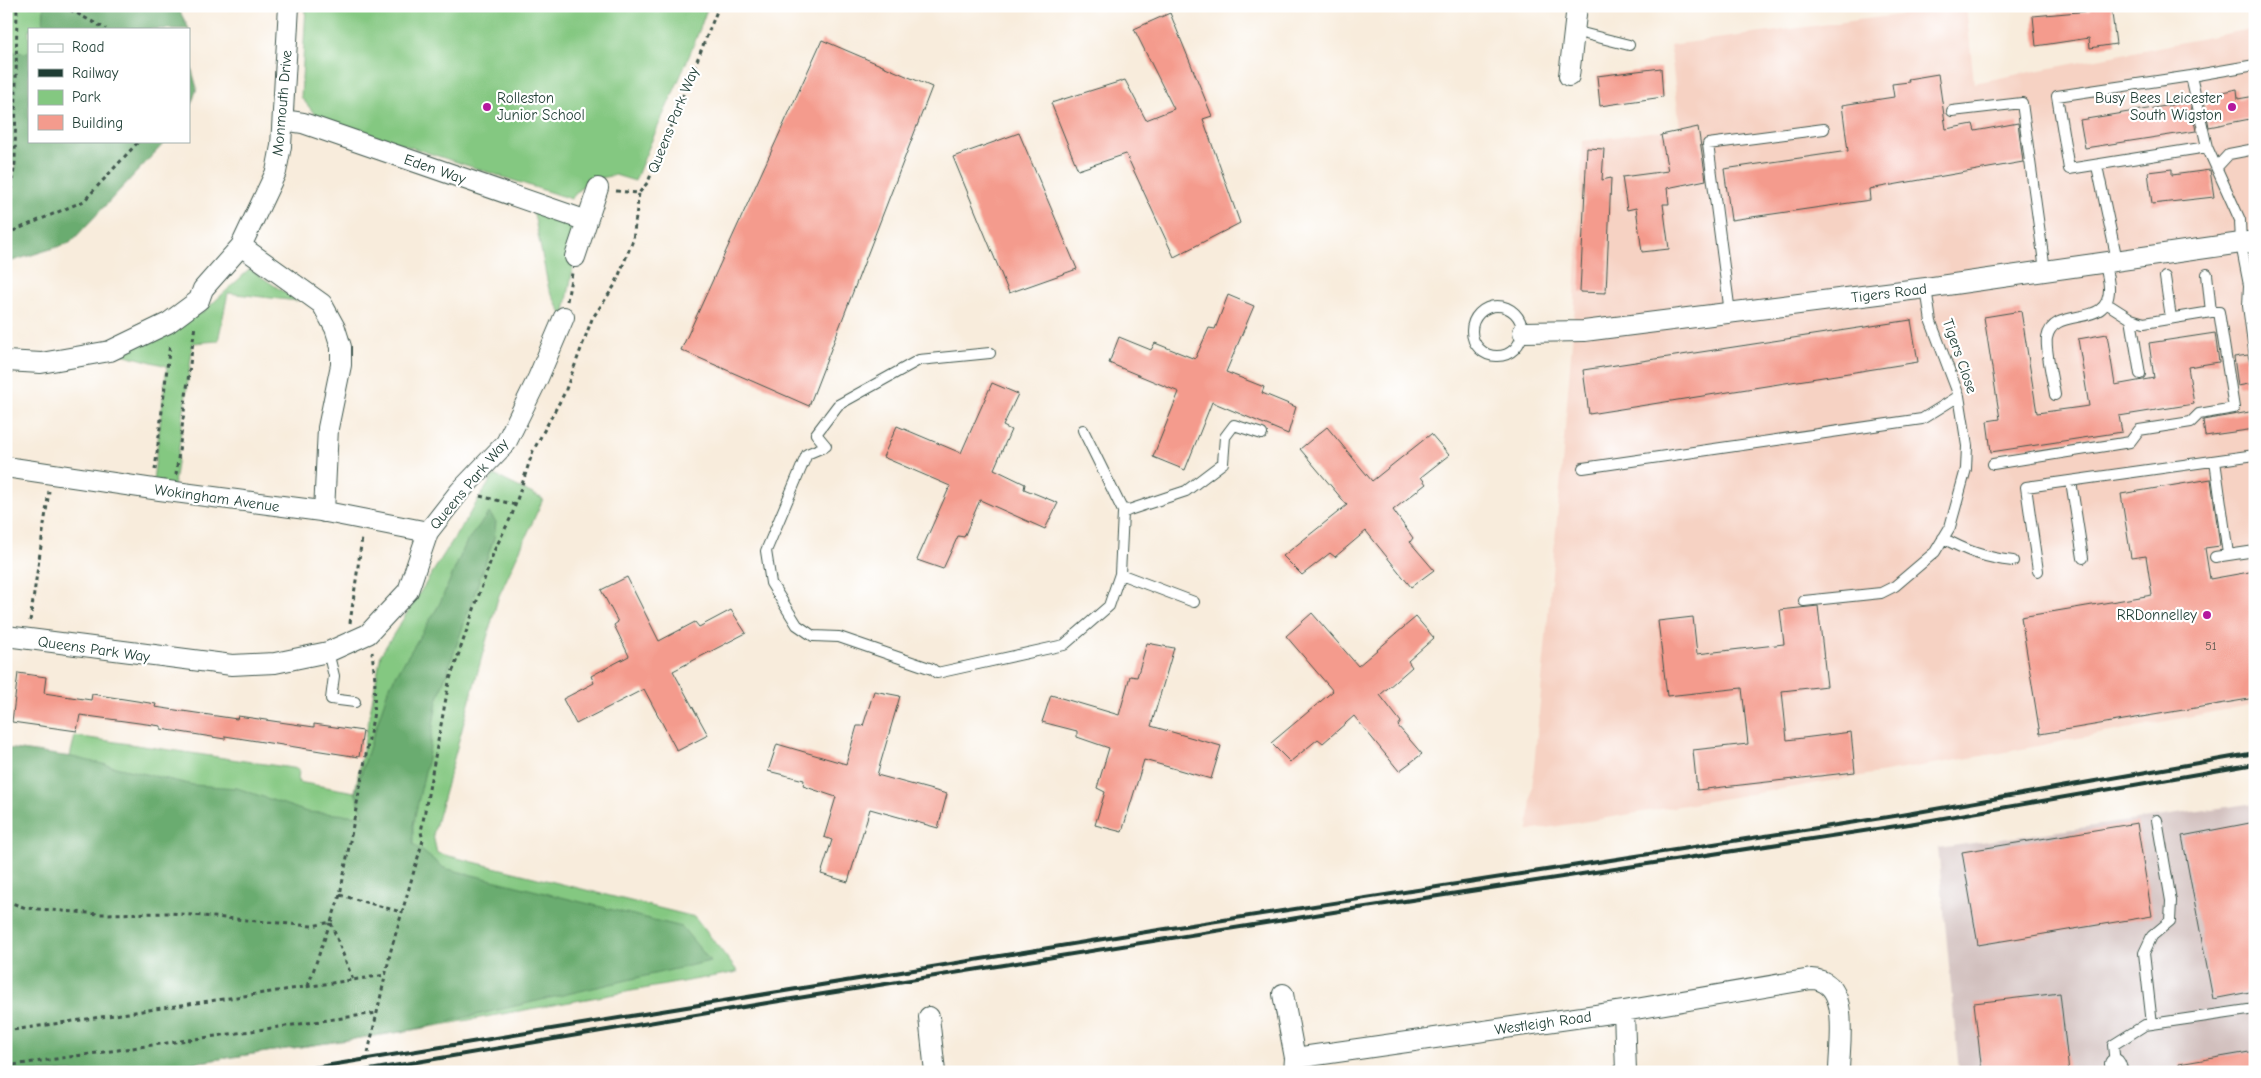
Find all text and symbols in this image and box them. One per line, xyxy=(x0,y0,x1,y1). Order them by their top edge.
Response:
legend xyxy=(28,28,190,142)
text: Road xyxy=(72,38,104,56)
street label: Monmouth Drive xyxy=(268,49,296,157)
text: Railway xyxy=(72,64,119,82)
street label: Queens Park Way xyxy=(643,64,703,176)
text: Park xyxy=(72,88,101,106)
place label: Rolleston Junior School xyxy=(497,89,585,124)
place label: Busy Bees Leicester South Wigston xyxy=(2095,89,2222,124)
marker: Rolleston Junior School xyxy=(481,101,493,113)
marker: Busy Bees Leicester South Wigston xyxy=(2226,101,2238,113)
text: Building xyxy=(72,114,123,132)
street label: Eden Way xyxy=(402,150,469,188)
street label: Tigers Road xyxy=(1850,279,1928,307)
street label: Tigers Close xyxy=(1939,316,1981,396)
street label: Queens Park Way xyxy=(426,435,512,533)
street label: Wokingham Avenue xyxy=(153,480,281,516)
place label: RRDonnelley xyxy=(2117,606,2197,624)
marker: RRDonnelley xyxy=(2201,609,2213,621)
street label: Queens Park Way xyxy=(37,632,152,666)
house number: 51 xyxy=(2205,639,2217,653)
street label: Westleigh Road xyxy=(1493,1007,1593,1039)

